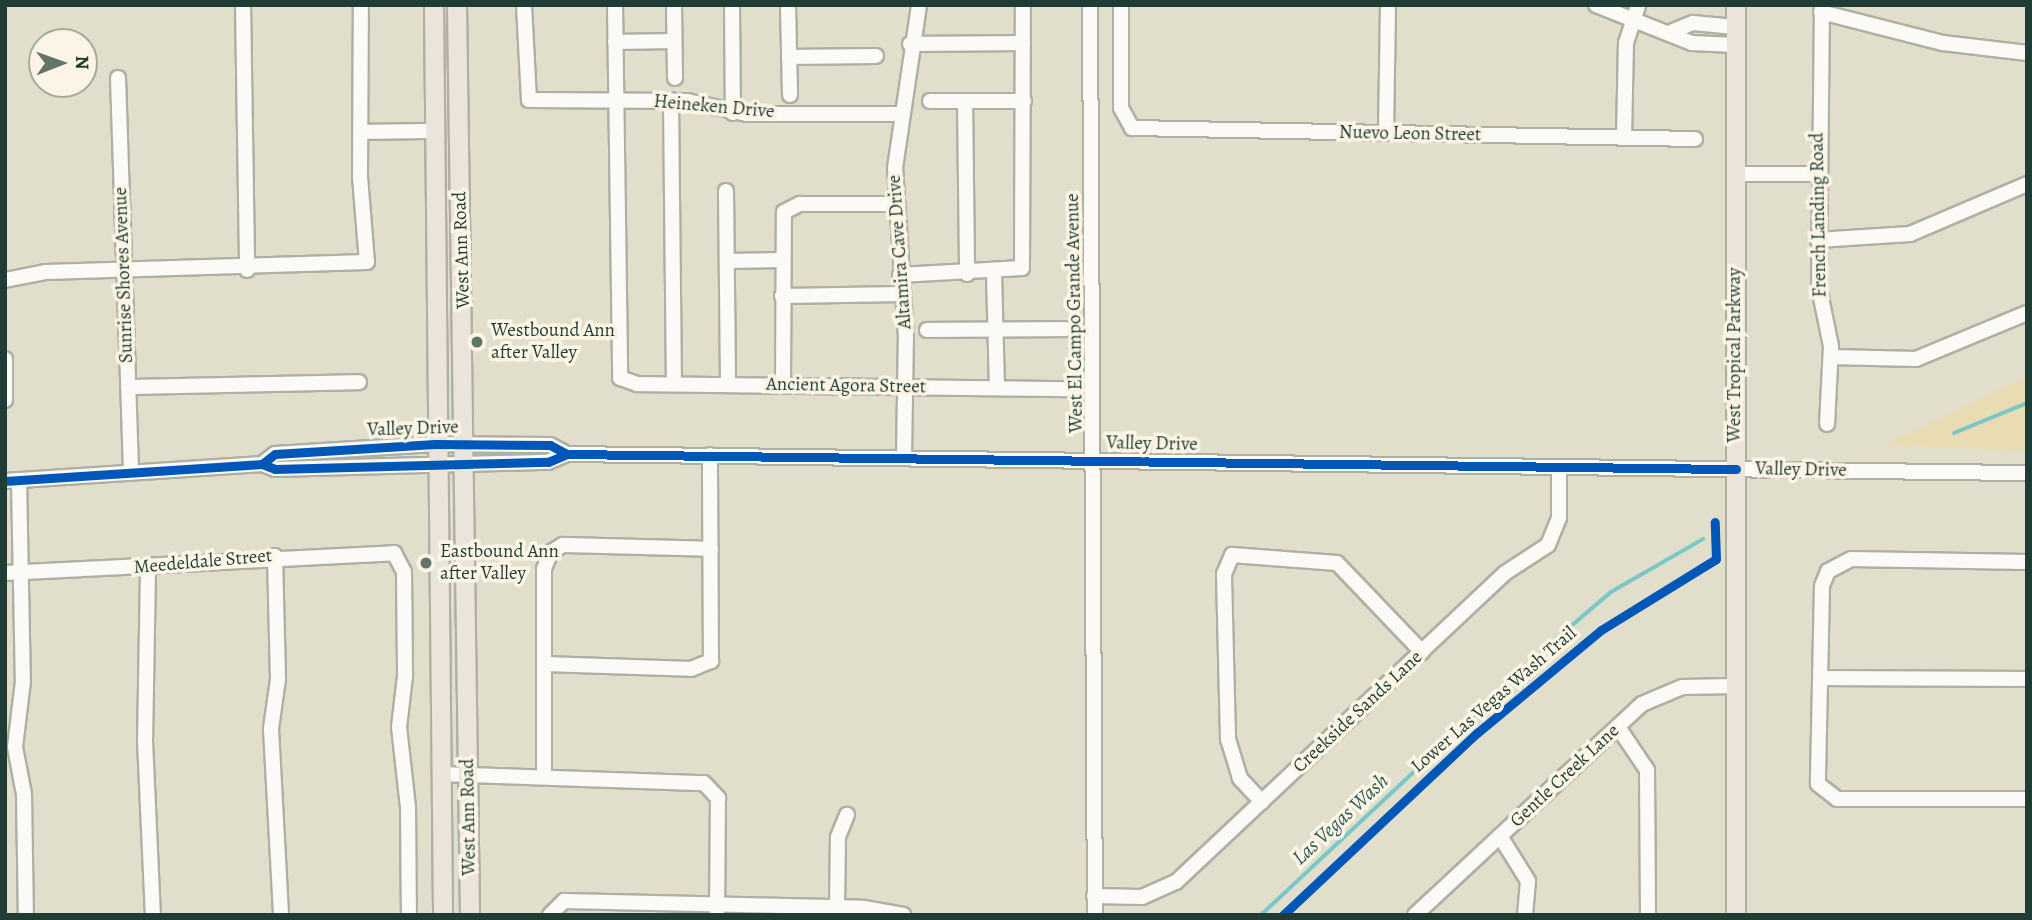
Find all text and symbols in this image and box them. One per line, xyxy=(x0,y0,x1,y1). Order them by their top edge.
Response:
north arrow xyxy=(28,28,98,98)
text: N xyxy=(69,56,95,70)
street label: Heineken Drive xyxy=(653,90,775,124)
street label: Nuevo Leon Street xyxy=(1339,121,1481,147)
street label: French Landing Road xyxy=(1806,132,1832,298)
street label: Altamira Cave Drive xyxy=(883,174,917,330)
street label: Sunrise Shores Avenue xyxy=(110,186,138,364)
street label: West Ann Road xyxy=(449,191,475,309)
street label: West El Campo Grande Avenue xyxy=(1062,193,1088,433)
street label: West Tropical Parkway xyxy=(1724,267,1746,443)
place label: Westbound Ann after Valley xyxy=(491,320,615,364)
marker: Westbound Ann after Valley xyxy=(469,334,485,350)
street label: Ancient Agora Street xyxy=(766,373,926,399)
street label: Valley Drive xyxy=(367,416,459,442)
street label: Valley Drive xyxy=(1106,432,1198,456)
street label: Valley Drive xyxy=(1755,458,1847,482)
place label: Eastbound Ann after Valley xyxy=(440,541,559,585)
street label: Meedeldale Street xyxy=(133,545,273,579)
marker: Eastbound Ann after Valley xyxy=(418,555,434,571)
street label: Lower Las Vegas Wash Trail xyxy=(1407,622,1581,778)
street label: Creekside Sands Lane xyxy=(1289,646,1427,778)
street label: Gentle Creek Lane xyxy=(1506,720,1624,832)
street label: West Ann Road xyxy=(457,758,481,876)
water label: Las Vegas Wash xyxy=(1287,768,1393,870)

